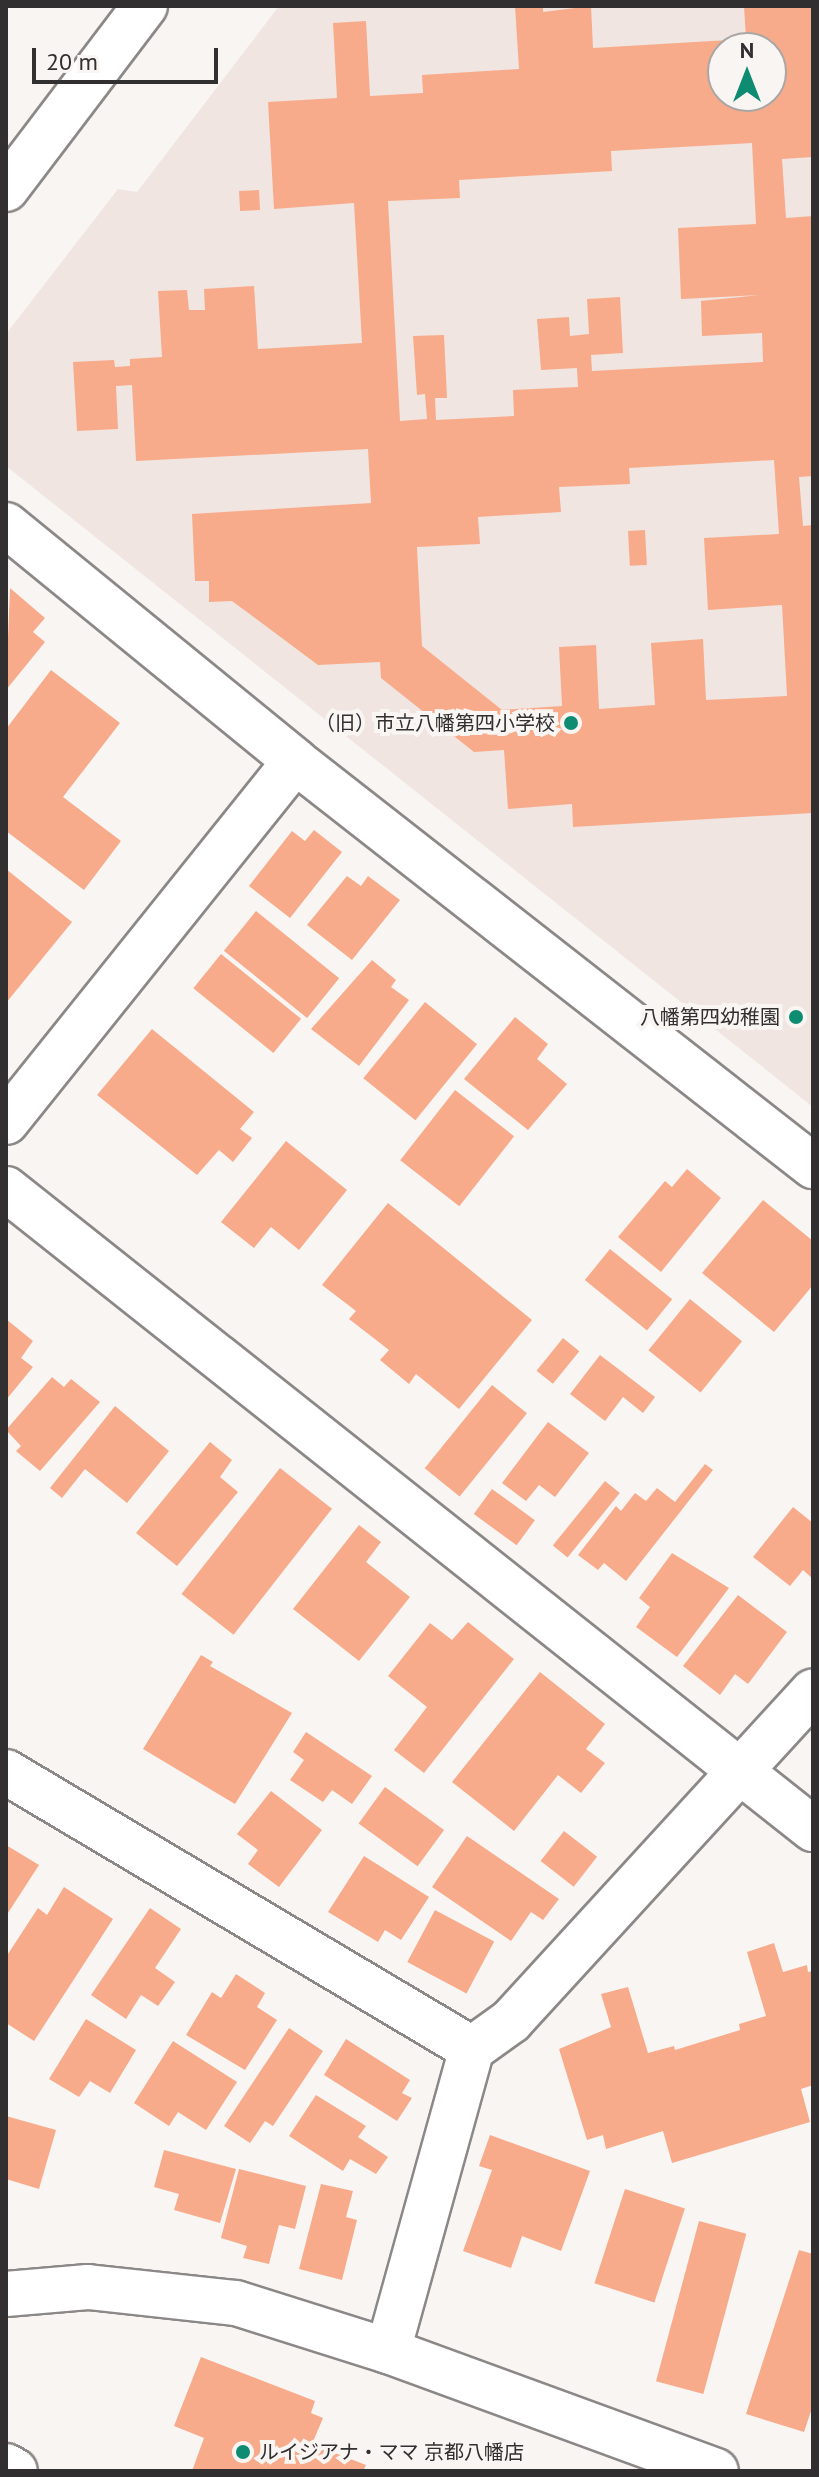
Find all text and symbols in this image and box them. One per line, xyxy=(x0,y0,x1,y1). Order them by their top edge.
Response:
scale bar xyxy=(36,32,222,82)
north arrow xyxy=(707,32,787,112)
text: N xyxy=(740,36,754,64)
text: 20 m xyxy=(46,46,98,77)
place label: （旧）市立八幡第四小学校 xyxy=(315,711,555,735)
marker: （旧）市立八幡第四小学校 xyxy=(562,714,580,732)
place label: 八幡第四幼稚園 xyxy=(640,1005,780,1029)
marker: 八幡第四幼稚園 xyxy=(787,1008,805,1026)
place label: ルイジアナ・ママ 京都八幡店 xyxy=(259,2440,524,2464)
marker: ルイジアナ・ママ 京都八幡店 xyxy=(234,2443,252,2461)

